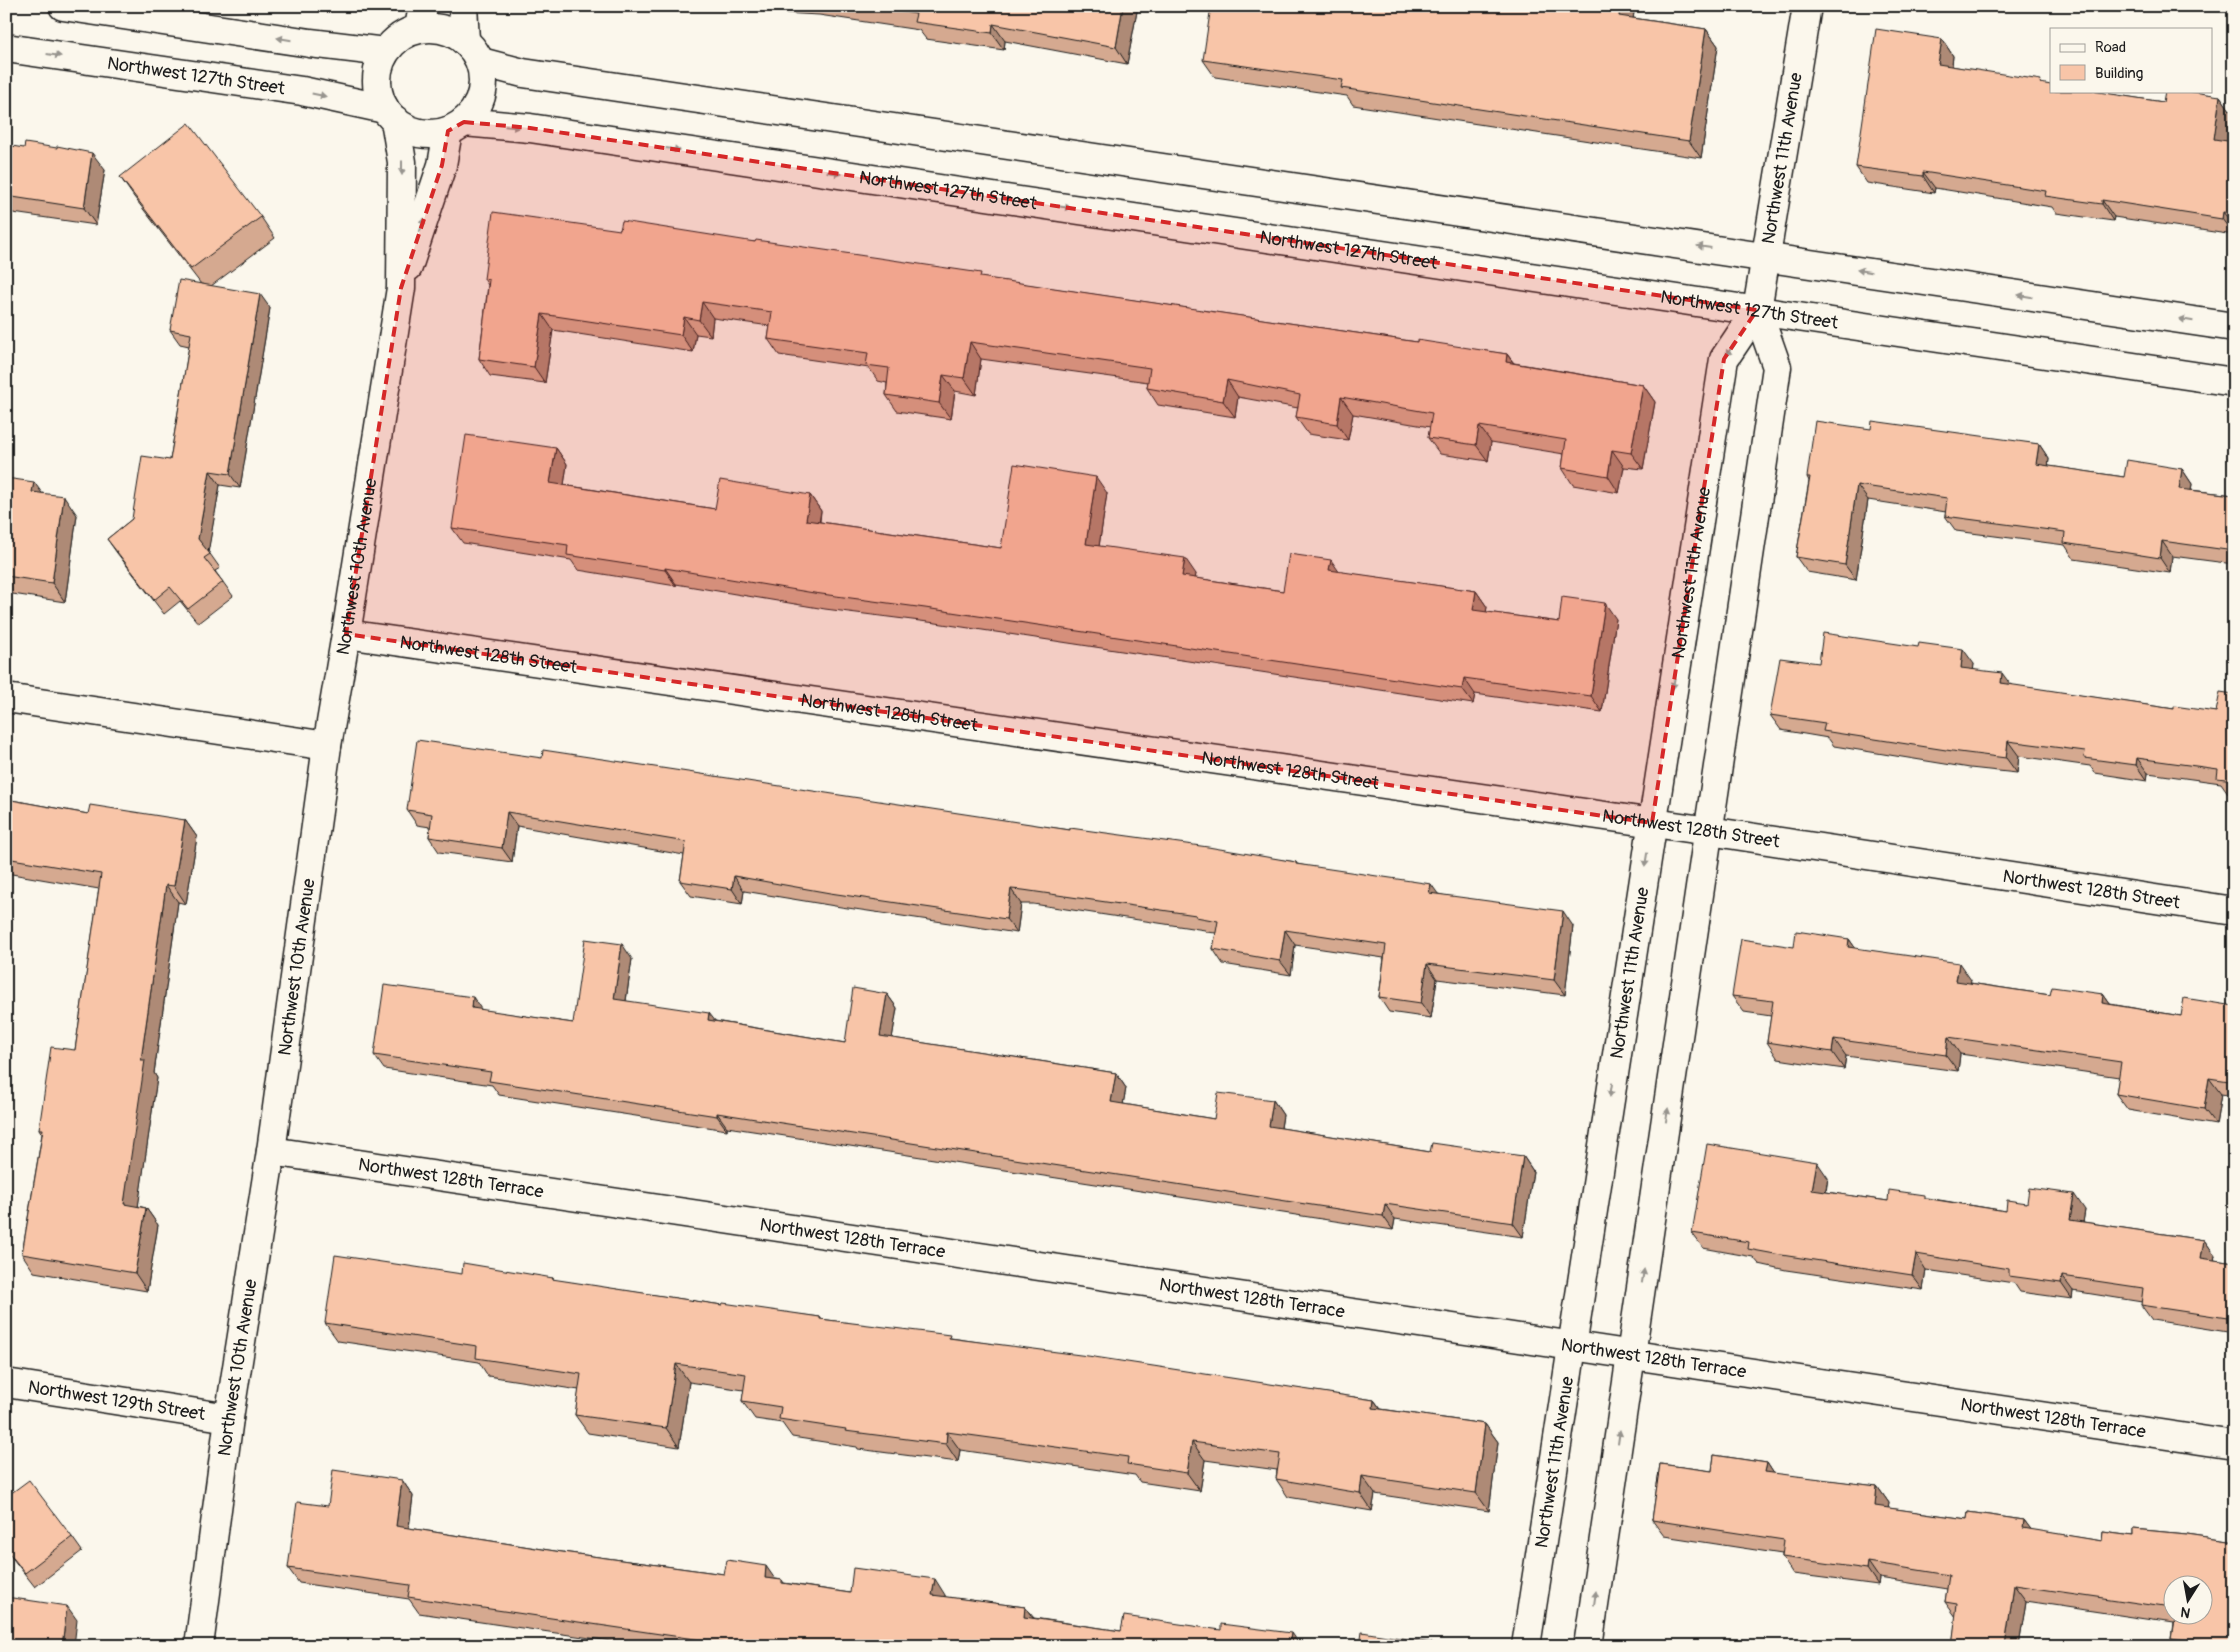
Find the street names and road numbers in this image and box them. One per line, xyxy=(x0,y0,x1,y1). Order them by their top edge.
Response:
street label: Northwest 127th Street xyxy=(106,51,287,100)
street label: Northwest 11th Avenue xyxy=(1757,71,1807,246)
street label: Northwest 127th Street xyxy=(858,166,1039,215)
street label: Northwest 127th Street xyxy=(1258,225,1440,275)
street label: Northwest 127th Street xyxy=(1659,285,1840,334)
street label: Northwest 10th Avenue xyxy=(331,476,382,657)
street label: Northwest 11th Avenue xyxy=(1667,485,1716,660)
street label: Northwest 128th Street xyxy=(398,630,579,679)
street label: Northwest 128th Street xyxy=(799,688,980,737)
street label: Northwest 128th Street xyxy=(1200,746,1381,795)
street label: Northwest 128th Street xyxy=(1601,804,1782,853)
street label: Northwest 128th Street xyxy=(2001,864,2182,914)
street label: Northwest 10th Avenue xyxy=(273,877,320,1057)
street label: Northwest 11th Avenue xyxy=(1605,885,1654,1060)
street label: Northwest 128th Terrace xyxy=(357,1153,545,1203)
street label: Northwest 128th Terrace xyxy=(758,1213,947,1263)
street label: Northwest 128th Terrace xyxy=(1158,1273,1346,1323)
street label: Northwest 10th Avenue xyxy=(213,1277,262,1457)
street label: Northwest 128th Terrace xyxy=(1559,1333,1748,1383)
street label: Northwest 129th Street xyxy=(26,1375,208,1426)
street label: Northwest 11th Avenue xyxy=(1530,1375,1579,1550)
street label: Northwest 128th Terrace xyxy=(1959,1393,2147,1443)

